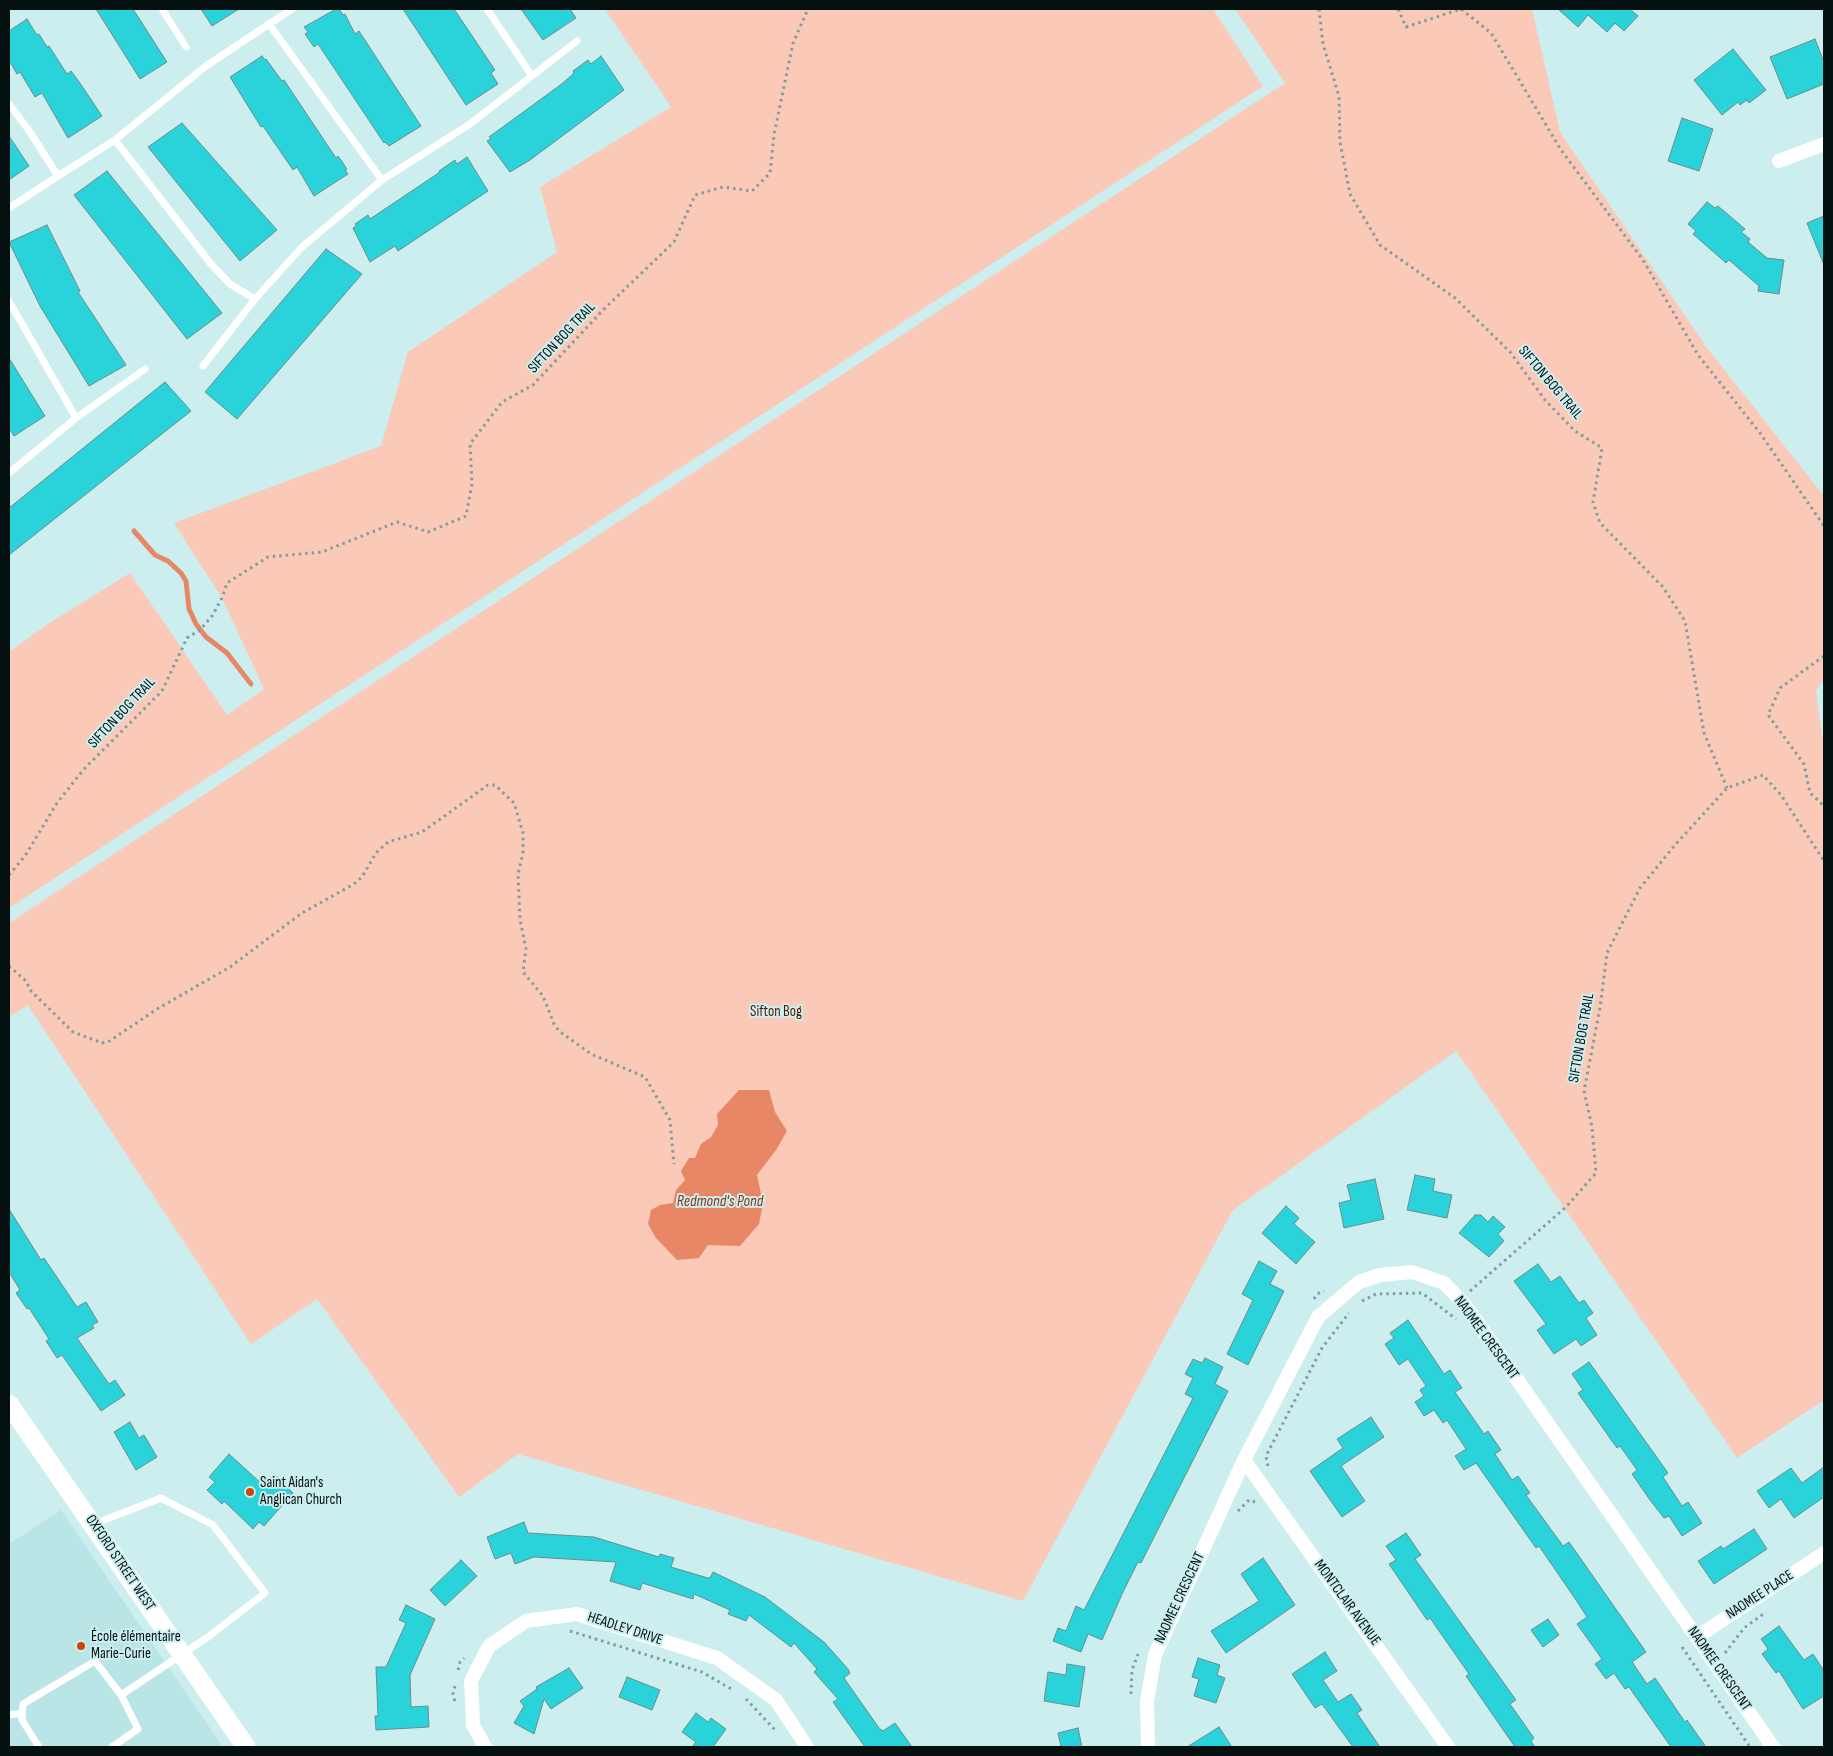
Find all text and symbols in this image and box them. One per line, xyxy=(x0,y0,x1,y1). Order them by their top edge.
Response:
street label: SIFTON BOG TRAIL xyxy=(525,299,599,377)
street label: SIFTON BOG TRAIL xyxy=(1514,343,1586,423)
street label: SIFTON BOG TRAIL xyxy=(85,674,159,752)
street label: SIFTON BOG TRAIL xyxy=(1565,992,1599,1084)
park label: Sifton Bog xyxy=(750,1003,802,1021)
water label: Redmond's Pond xyxy=(677,1192,763,1212)
street label: NAOMEE CRESCENT xyxy=(1450,1293,1522,1383)
place label: Saint Aidan's Anglican Church xyxy=(260,1474,342,1509)
marker: Saint Aidan's Anglican Church xyxy=(244,1486,256,1498)
street label: OXFORD STREET WEST xyxy=(81,1512,159,1614)
street label: NAOMEE CRESCENT xyxy=(1151,1549,1209,1647)
street label: MONTCLAIR AVENUE xyxy=(1310,1557,1384,1649)
street label: NAOMEE PLACE xyxy=(1723,1567,1797,1623)
street label: HEADLEY DRIVE xyxy=(585,1608,665,1650)
street label: NAOMEE CRESCENT xyxy=(1683,1623,1755,1715)
place label: École élémentaire Marie-Curie xyxy=(91,1628,181,1663)
marker: École élémentaire Marie-Curie xyxy=(75,1640,87,1652)

